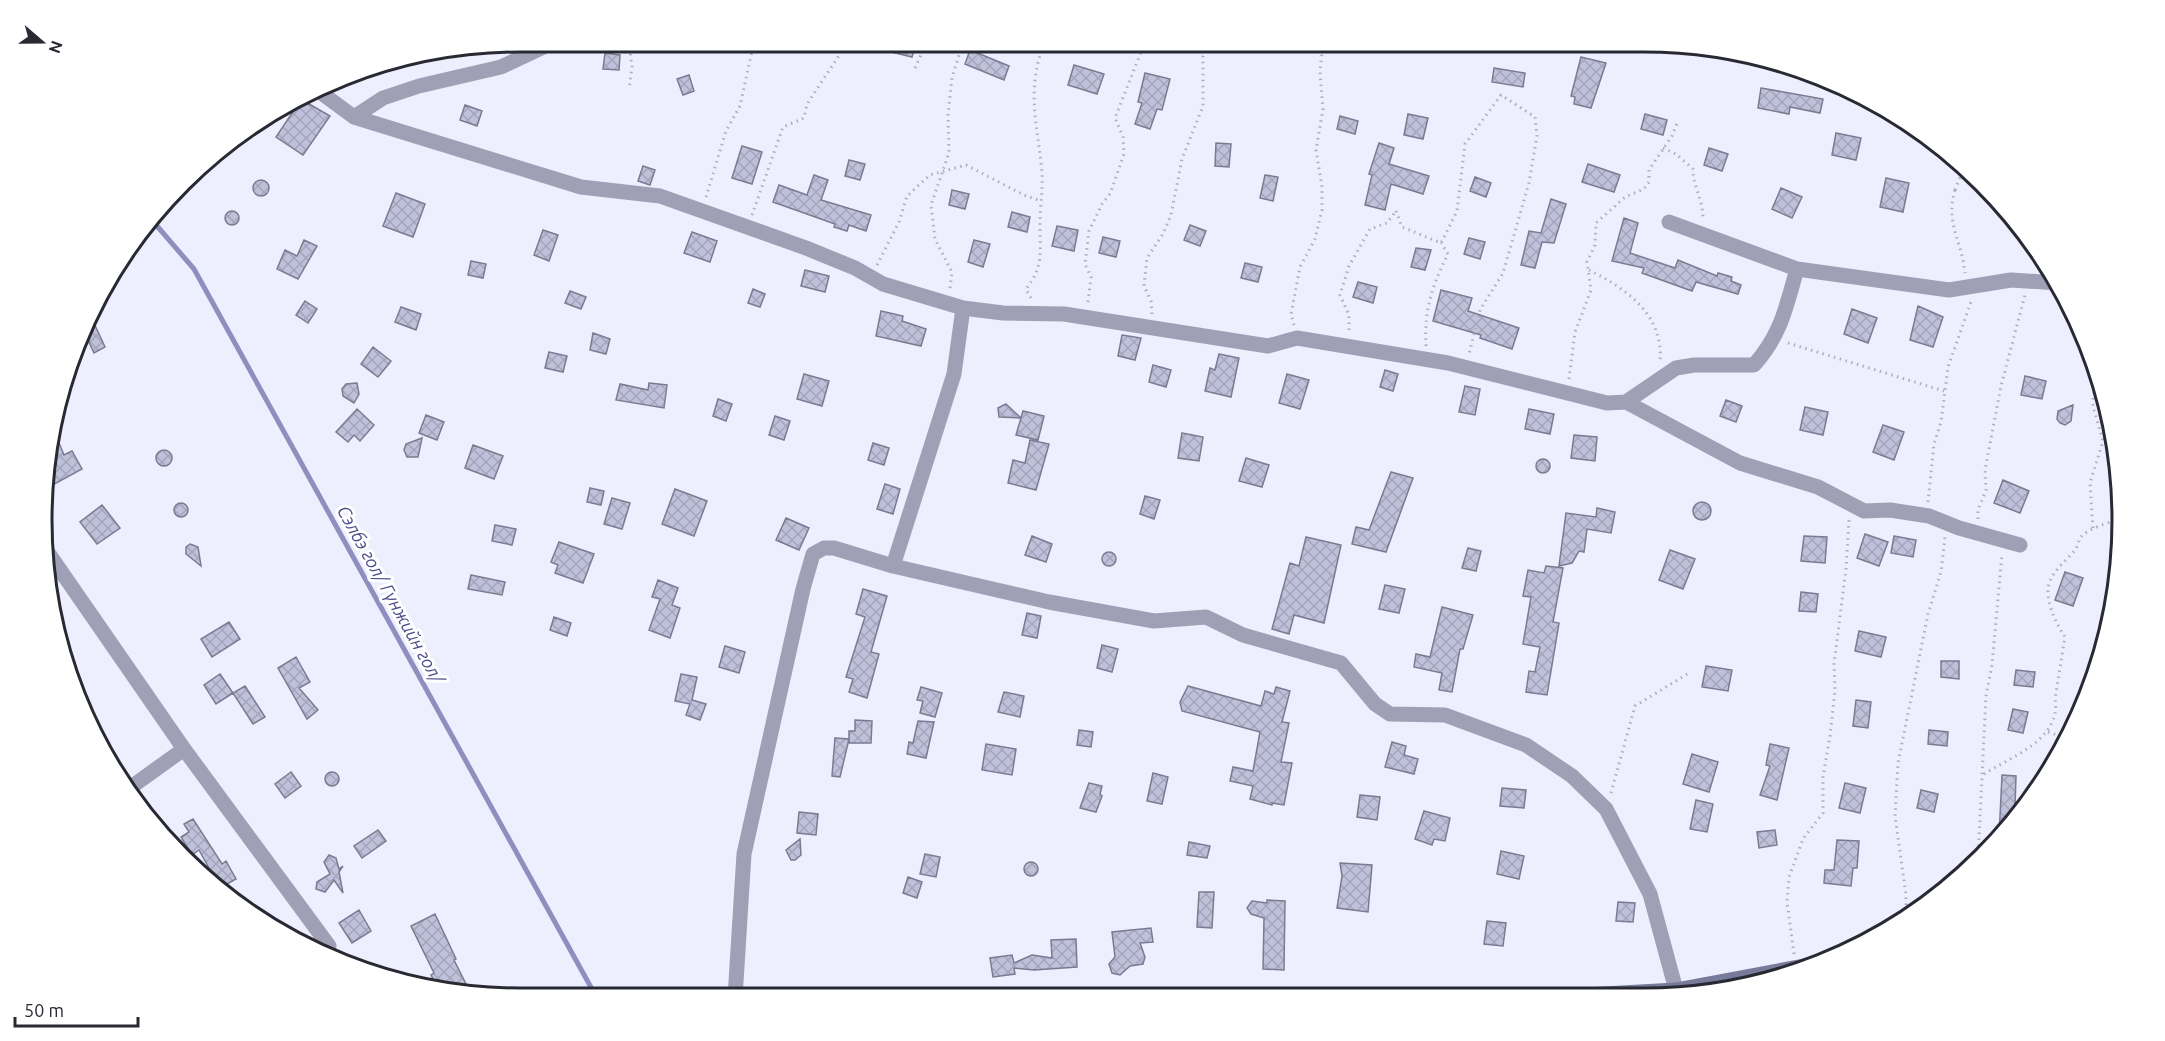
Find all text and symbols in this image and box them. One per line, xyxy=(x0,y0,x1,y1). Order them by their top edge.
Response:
north arrow xyxy=(12,12,72,72)
text: N xyxy=(46,38,67,56)
water label: Сэлбэ гол/ Гүнжийн гол/ xyxy=(334,502,450,689)
scale bar xyxy=(15,990,138,1028)
text: 50 m xyxy=(24,1000,64,1020)

